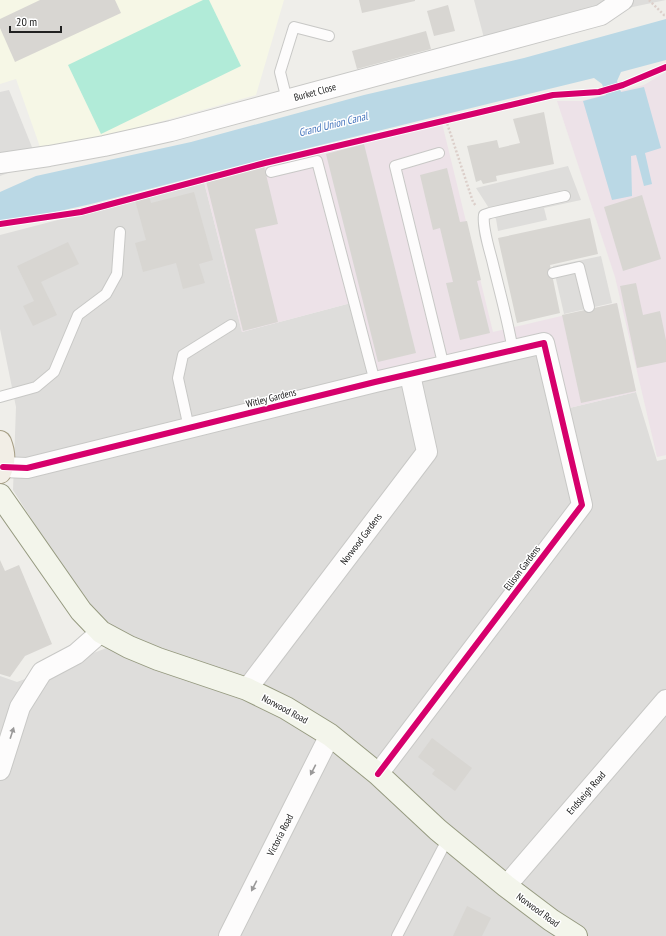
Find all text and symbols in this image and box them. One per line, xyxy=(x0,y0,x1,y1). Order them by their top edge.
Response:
scale bar xyxy=(10,8,61,34)
text: 20 m xyxy=(16,14,37,29)
street label: Burket Close xyxy=(292,80,338,104)
water label: Grand Union Canal xyxy=(297,108,370,139)
street label: Witley Gardens xyxy=(244,385,298,411)
street label: Norwood Gardens xyxy=(337,510,385,567)
street label: Ellison Gardens xyxy=(501,542,544,593)
street label: Norwood Road xyxy=(260,691,310,727)
one-way arrow xyxy=(9,727,15,739)
one-way arrow xyxy=(310,764,316,776)
street label: Endsleigh Road xyxy=(564,769,608,817)
street label: Victoria Road xyxy=(263,812,296,859)
one-way arrow xyxy=(251,880,257,892)
street label: Norwood Road xyxy=(514,890,562,930)

